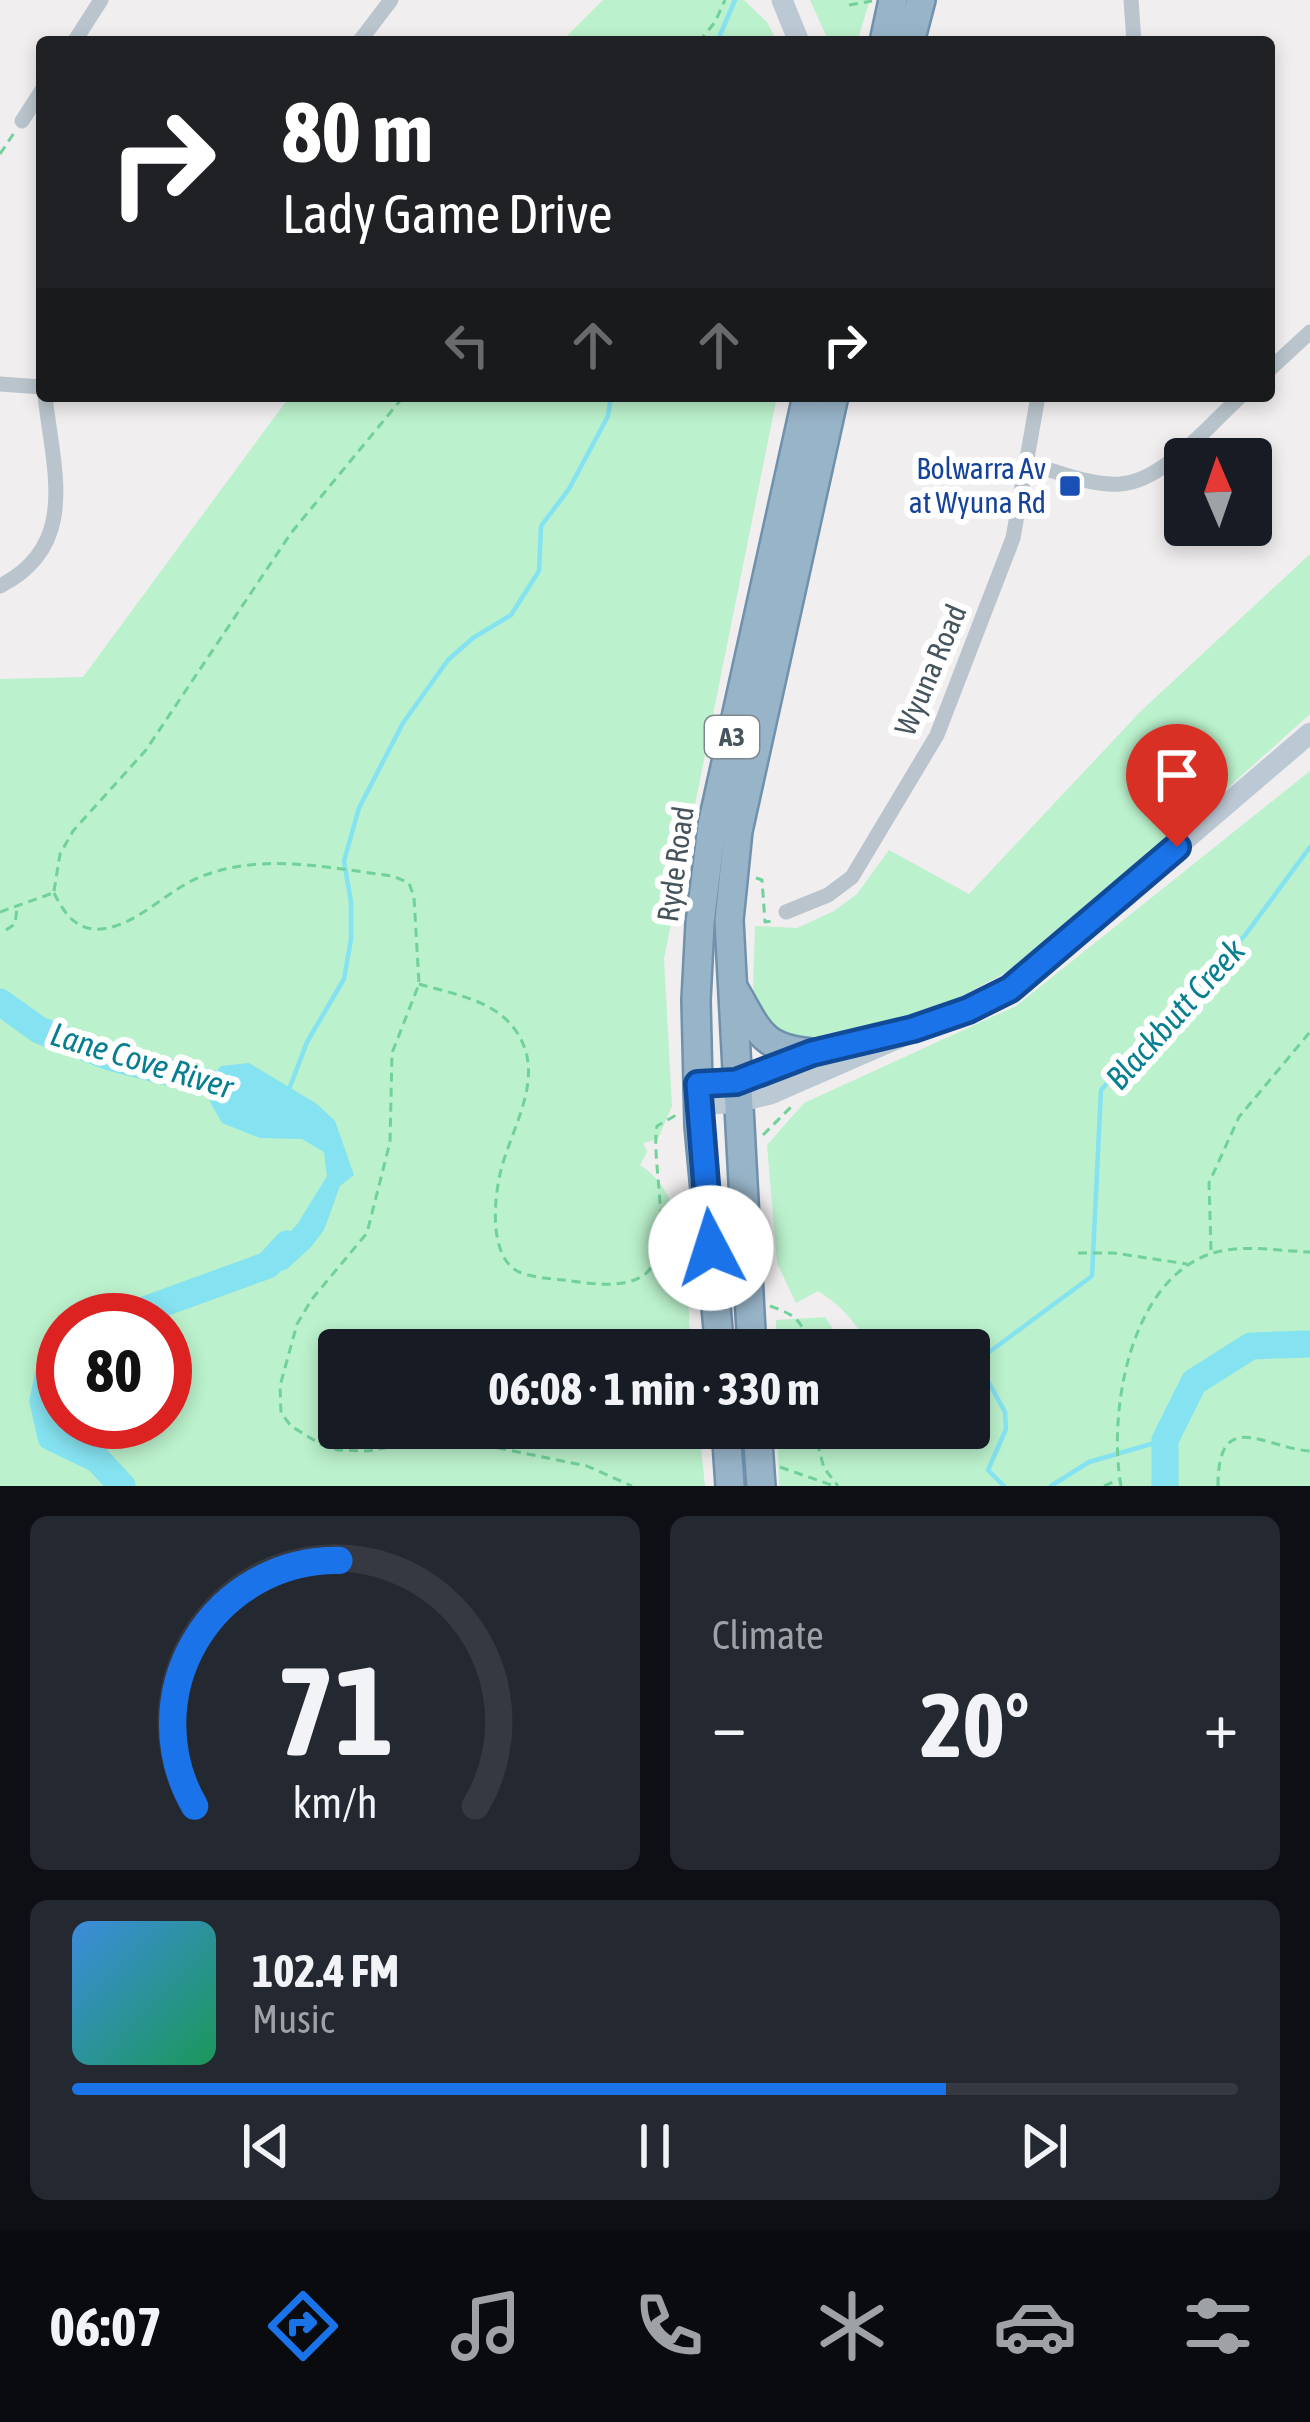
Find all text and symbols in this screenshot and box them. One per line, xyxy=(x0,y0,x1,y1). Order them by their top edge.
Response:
icon: right xyxy=(84,84,240,240)
text: 80 m xyxy=(282,84,433,180)
text: Lady Game Drive xyxy=(282,183,613,244)
icon: left xyxy=(434,312,500,378)
icon: ahead xyxy=(560,312,626,378)
icon: ahead xyxy=(686,312,752,378)
icon: right xyxy=(812,312,878,378)
north arrow xyxy=(1164,438,1272,546)
map controls xyxy=(1164,438,1272,546)
place label: Bolwarra Av at Wyuna Rd xyxy=(909,451,1046,519)
marker: Bolwarra Av at Wyuna Rd xyxy=(1057,473,1083,499)
street label: Wyuna Road xyxy=(887,599,973,740)
road number: A3 xyxy=(705,716,759,758)
pin xyxy=(1126,724,1228,847)
icon: arrive xyxy=(1144,742,1210,808)
street label: Ryde Road xyxy=(650,804,700,924)
water label: Blackbutt Creek xyxy=(1098,931,1253,1097)
water label: Lane Cove River xyxy=(46,1014,239,1106)
position arrow xyxy=(648,1185,774,1311)
speed limit sign: 80 xyxy=(36,1293,192,1449)
text: 06:08 · 1 min · 330 m xyxy=(488,1363,820,1415)
text: Climate xyxy=(712,1613,824,1657)
text: 71 xyxy=(276,1638,394,1781)
text: 20° xyxy=(920,1673,1030,1776)
text: − xyxy=(712,1686,746,1762)
text: + xyxy=(1204,1686,1238,1762)
text: km/h xyxy=(292,1778,378,1827)
text: 102.4 FM xyxy=(252,1945,399,1997)
text: Music xyxy=(252,1997,334,2041)
icon: previous xyxy=(233,2113,299,2179)
icon: pause xyxy=(622,2113,688,2179)
icon: next xyxy=(1011,2113,1077,2179)
icon: directions xyxy=(261,2284,345,2368)
icon: music xyxy=(444,2284,528,2368)
icon: phone xyxy=(627,2284,711,2368)
icon: climate xyxy=(810,2284,894,2368)
icon: car xyxy=(993,2284,1077,2368)
icon: filters xyxy=(1176,2284,1260,2368)
text: 06:07 xyxy=(50,2296,162,2357)

